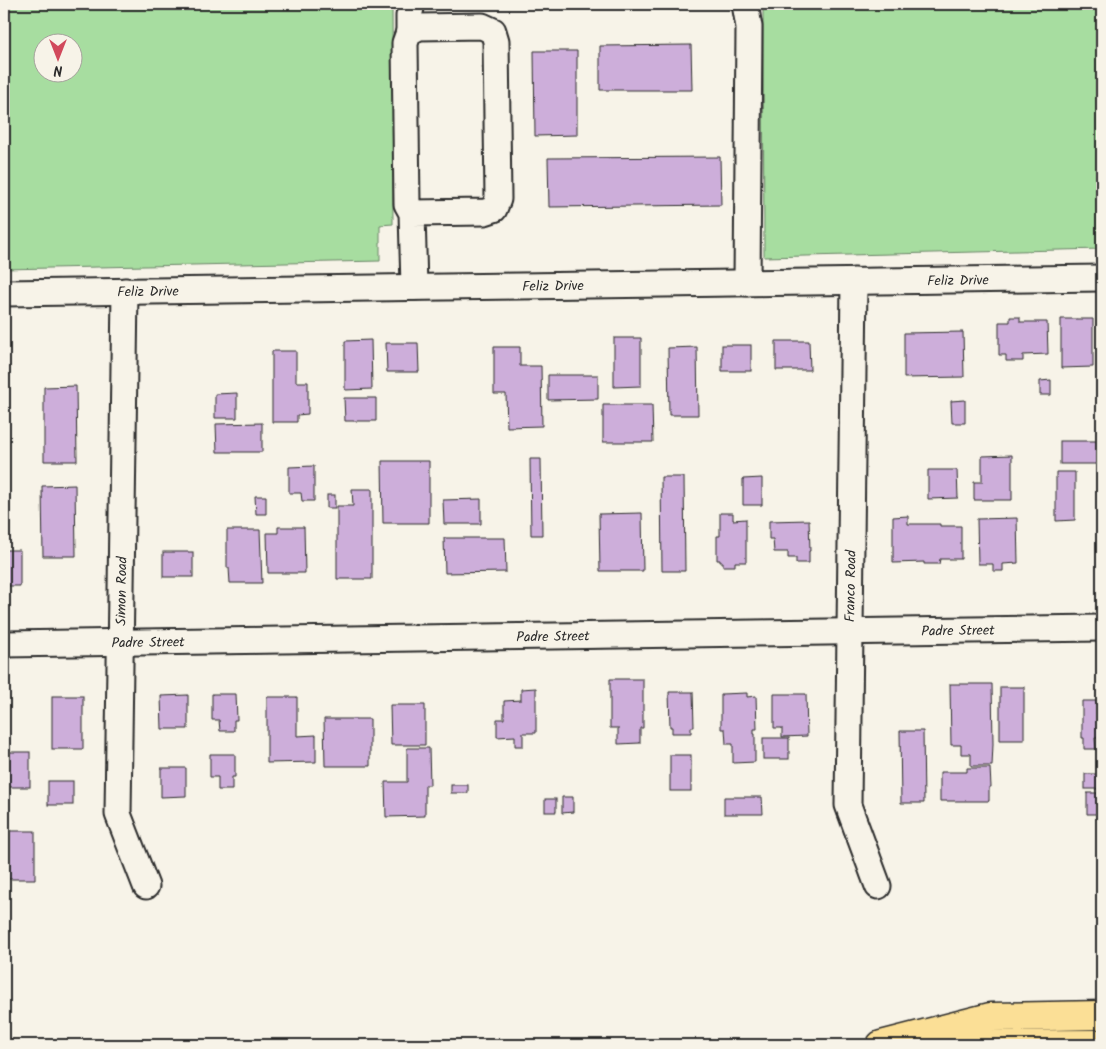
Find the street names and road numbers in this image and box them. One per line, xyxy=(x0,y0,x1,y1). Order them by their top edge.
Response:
street label: Feliz Drive xyxy=(927,270,989,292)
street label: Feliz Drive xyxy=(522,275,585,298)
street label: Feliz Drive xyxy=(117,281,180,303)
street label: Franco Road xyxy=(839,549,863,622)
street label: Simon Road xyxy=(110,555,134,626)
street label: Padre Street xyxy=(921,620,995,643)
street label: Padre Street xyxy=(516,625,590,649)
street label: Padre Street xyxy=(111,631,185,654)

